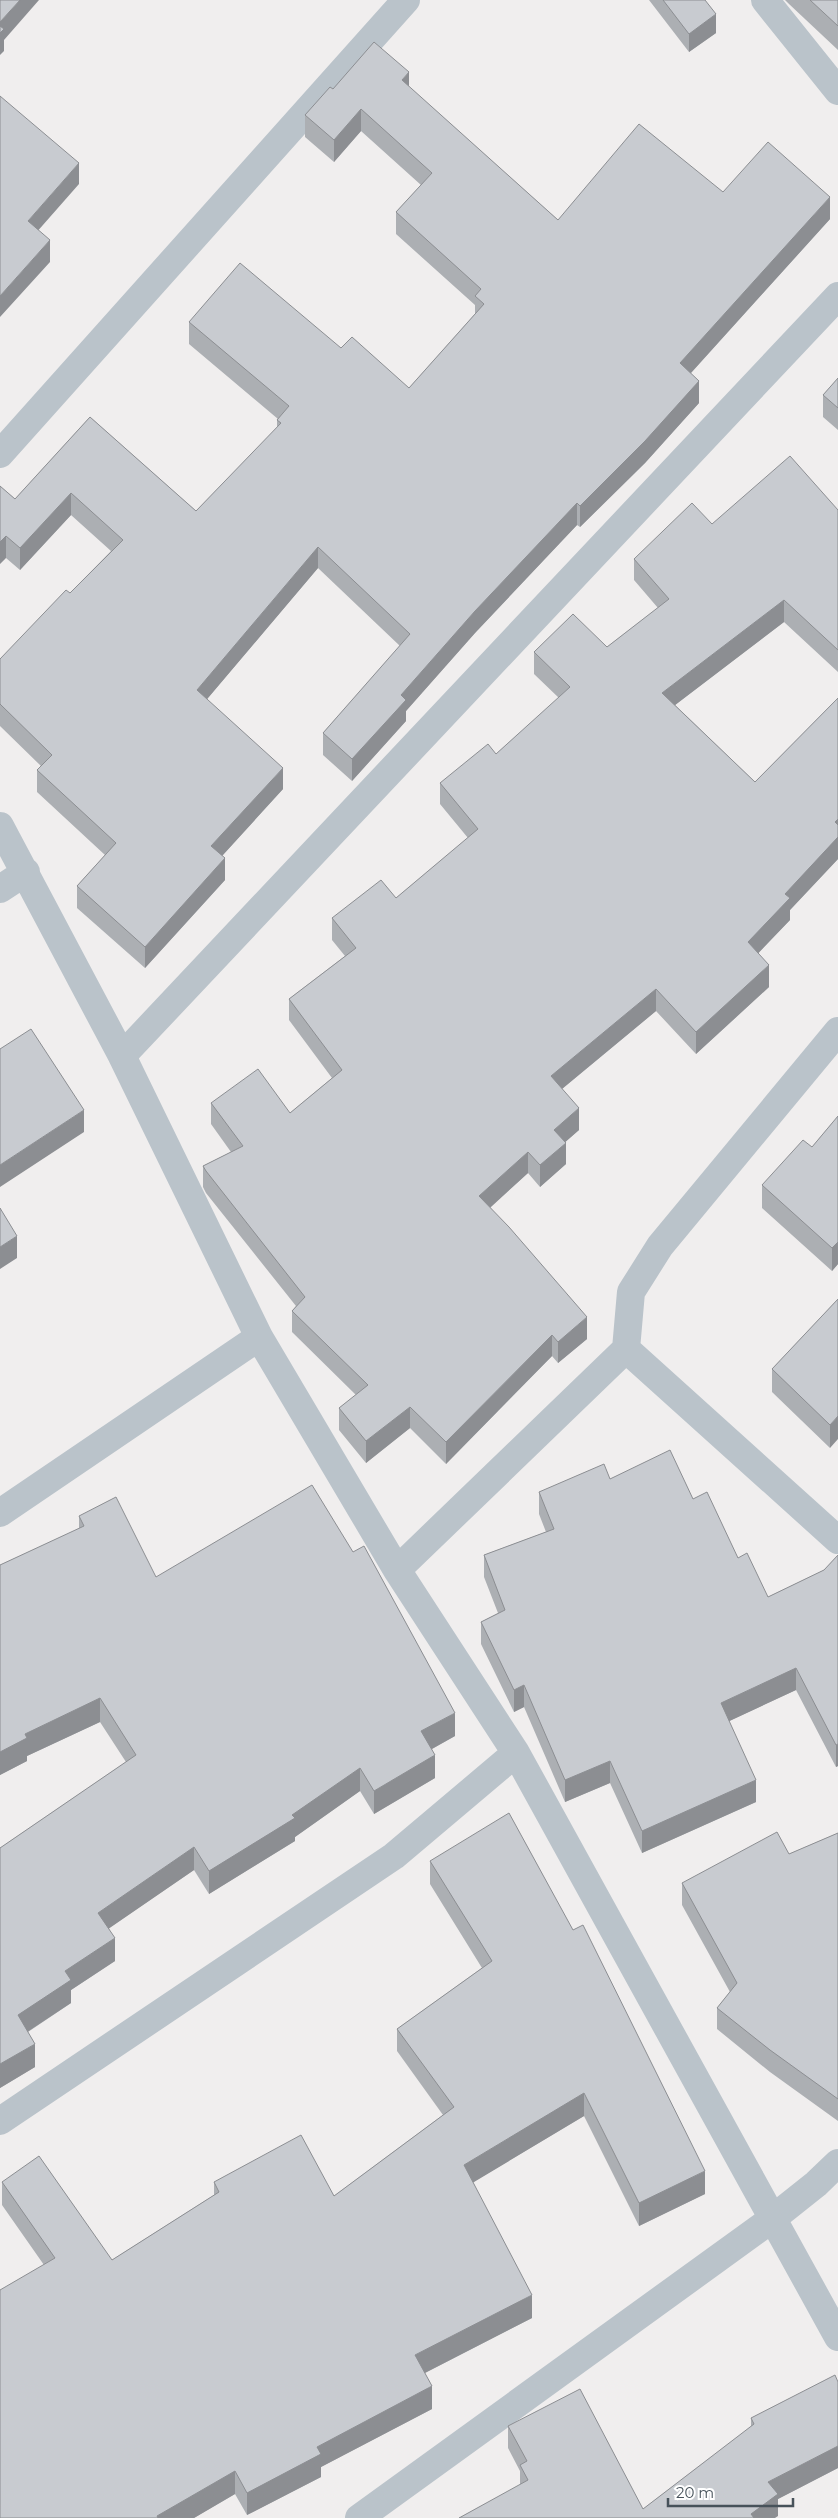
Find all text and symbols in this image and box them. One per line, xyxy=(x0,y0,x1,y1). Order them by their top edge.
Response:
scale bar xyxy=(668,2476,793,2508)
text: 20 m xyxy=(676,2483,714,2502)

